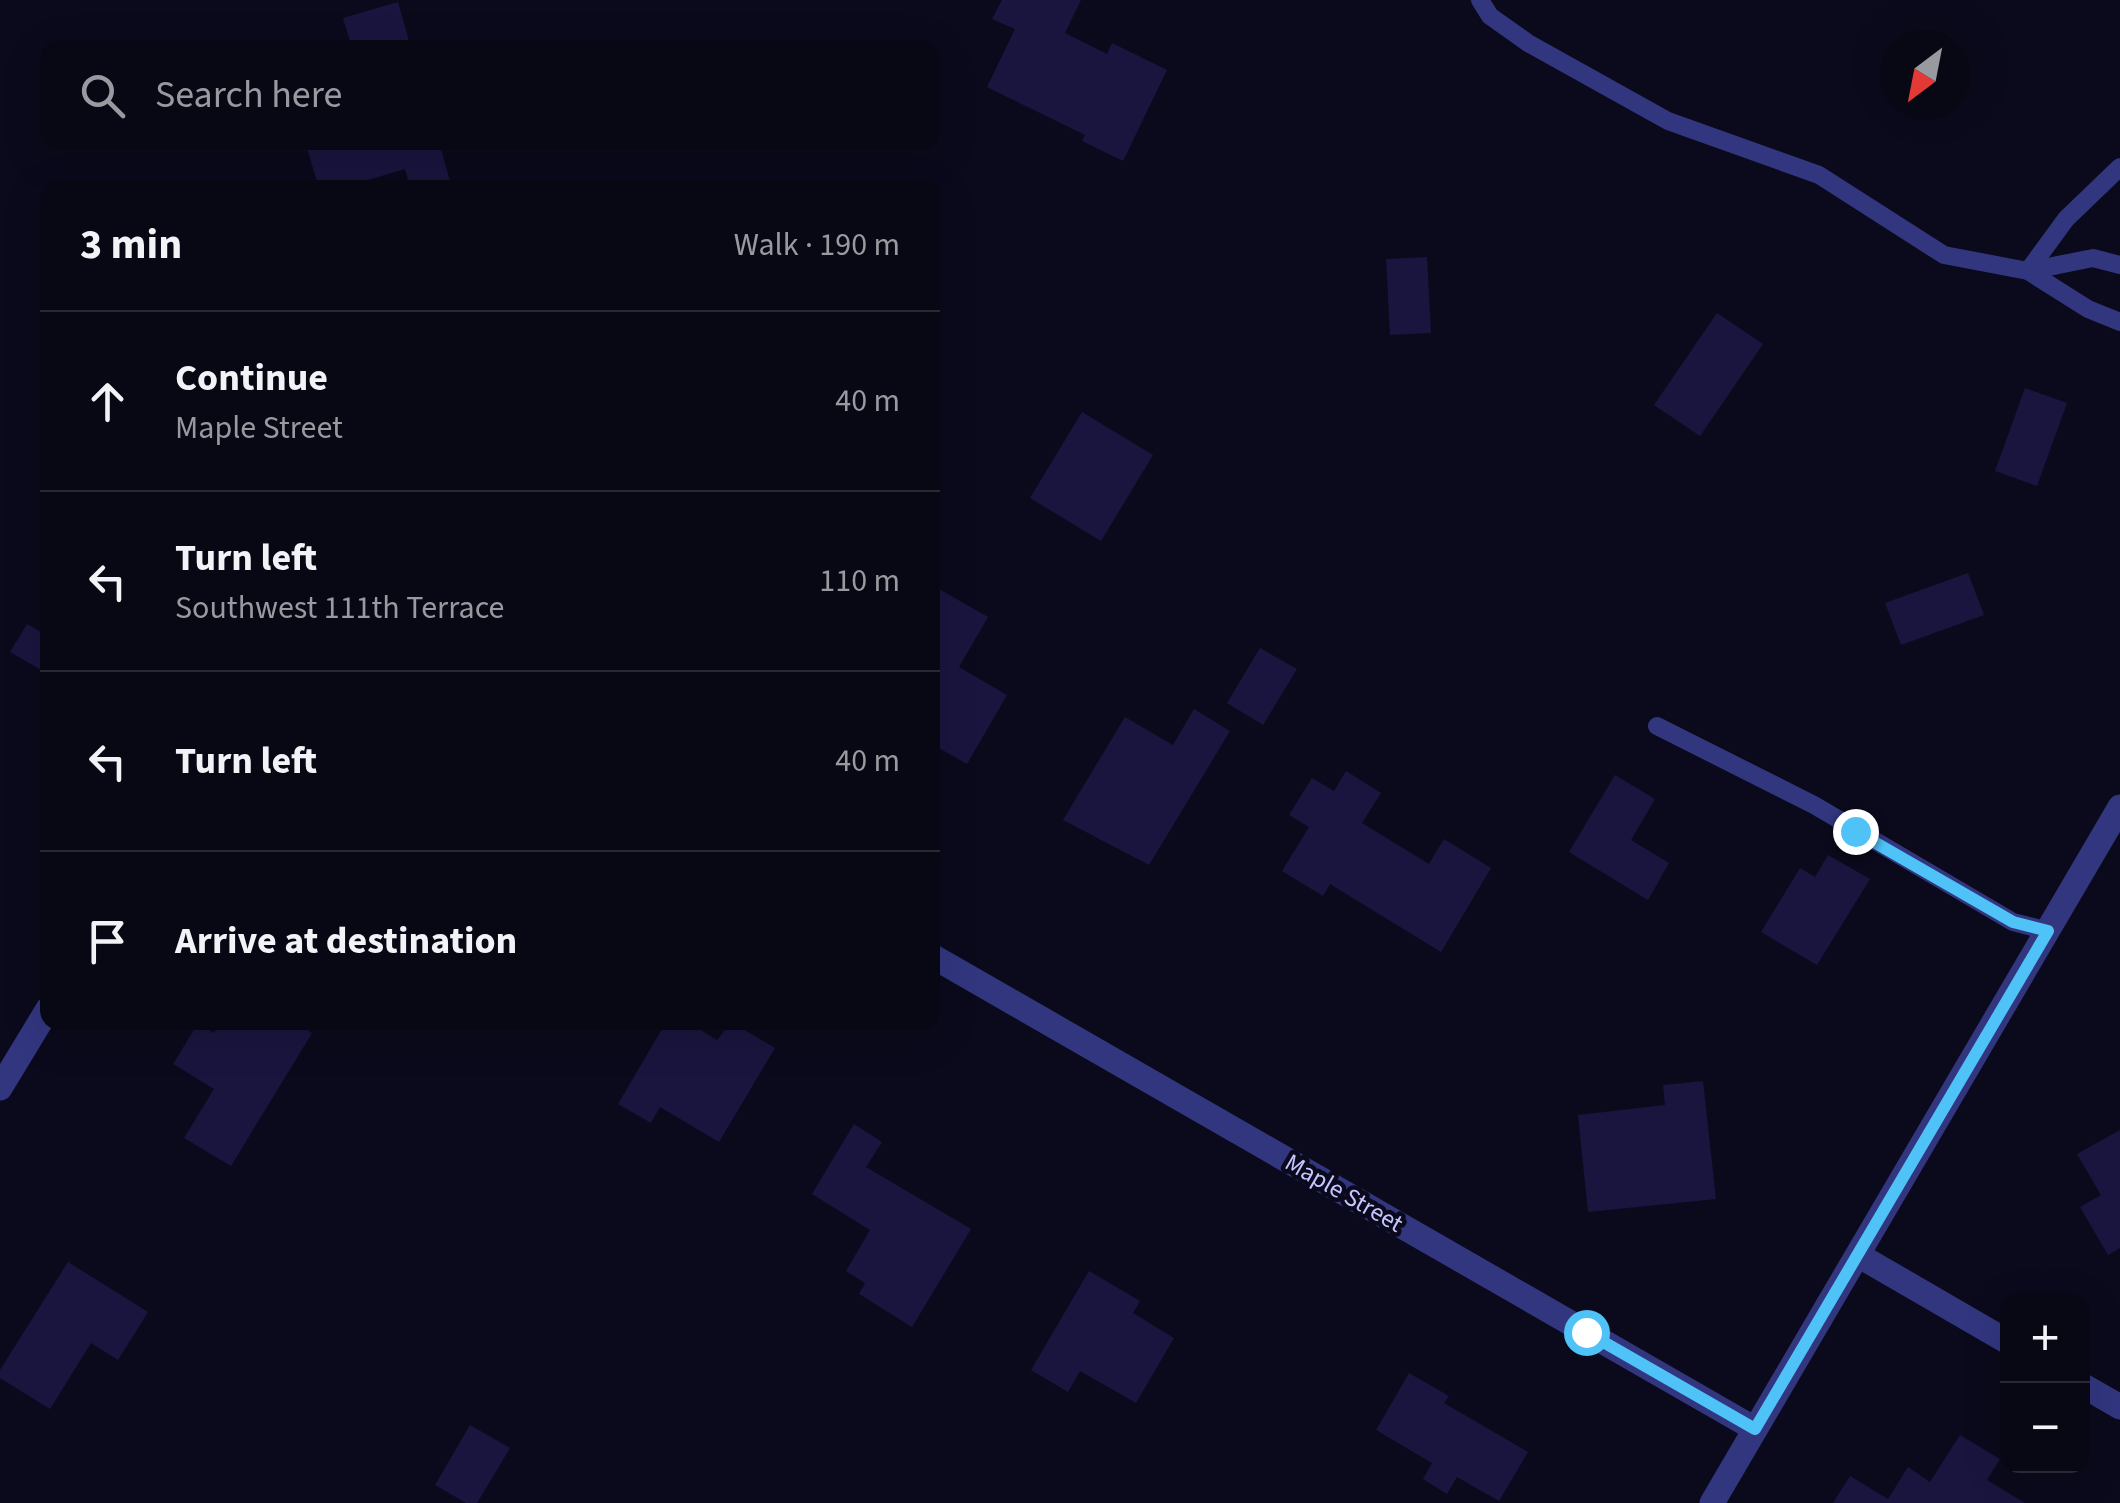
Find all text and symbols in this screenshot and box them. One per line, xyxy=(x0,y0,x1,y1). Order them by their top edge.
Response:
north arrow xyxy=(1880,30,1970,120)
search box xyxy=(40,40,940,150)
icon: search xyxy=(75,68,130,123)
text: Search here xyxy=(155,68,342,122)
text: 3 min xyxy=(80,215,182,275)
text: Walk · 190 m xyxy=(734,222,900,268)
text: Continue xyxy=(175,351,328,405)
icon: ahead xyxy=(80,374,135,429)
text: 40 m xyxy=(835,378,900,424)
text: Maple Street xyxy=(175,405,343,451)
text: Turn left xyxy=(175,531,317,585)
icon: left xyxy=(80,554,135,609)
text: 110 m xyxy=(819,558,900,604)
text: Southwest 111th Terrace xyxy=(175,585,504,631)
icon: left xyxy=(80,734,135,789)
text: Turn left xyxy=(175,734,317,788)
text: 40 m xyxy=(835,738,900,784)
route end xyxy=(1833,809,1879,855)
icon: arrive xyxy=(80,914,135,969)
text: Arrive at destination xyxy=(175,914,517,968)
street label: Maple Street xyxy=(1278,1145,1410,1242)
map controls xyxy=(2000,1293,2090,1473)
button: + xyxy=(2000,1293,2090,1383)
route start xyxy=(1564,1310,1610,1356)
button: − xyxy=(2000,1383,2090,1473)

